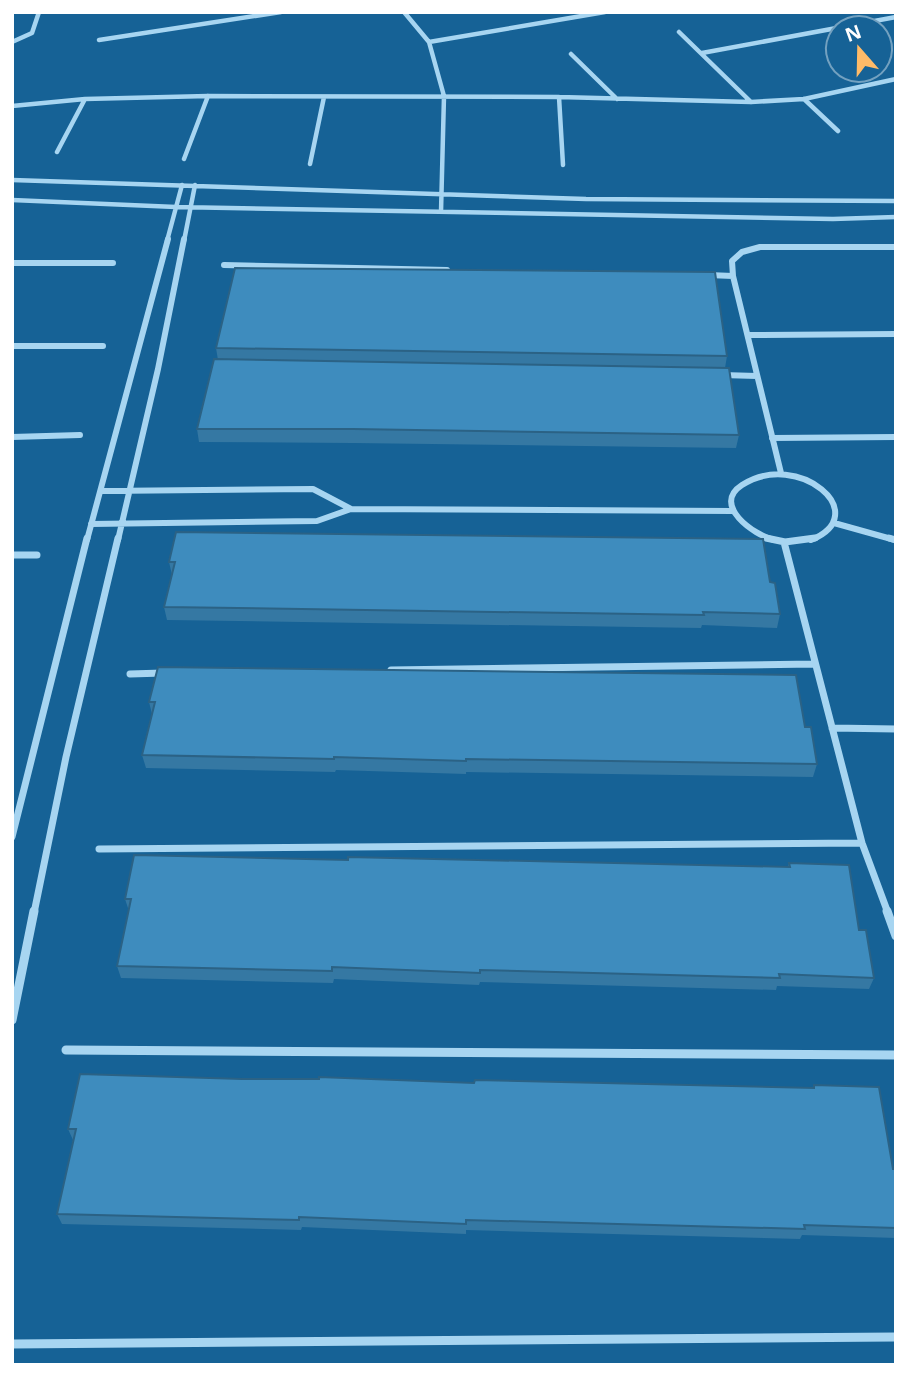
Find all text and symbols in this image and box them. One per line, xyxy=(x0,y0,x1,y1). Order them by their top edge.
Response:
north arrow xyxy=(824,14,894,84)
text: N xyxy=(841,18,865,48)

